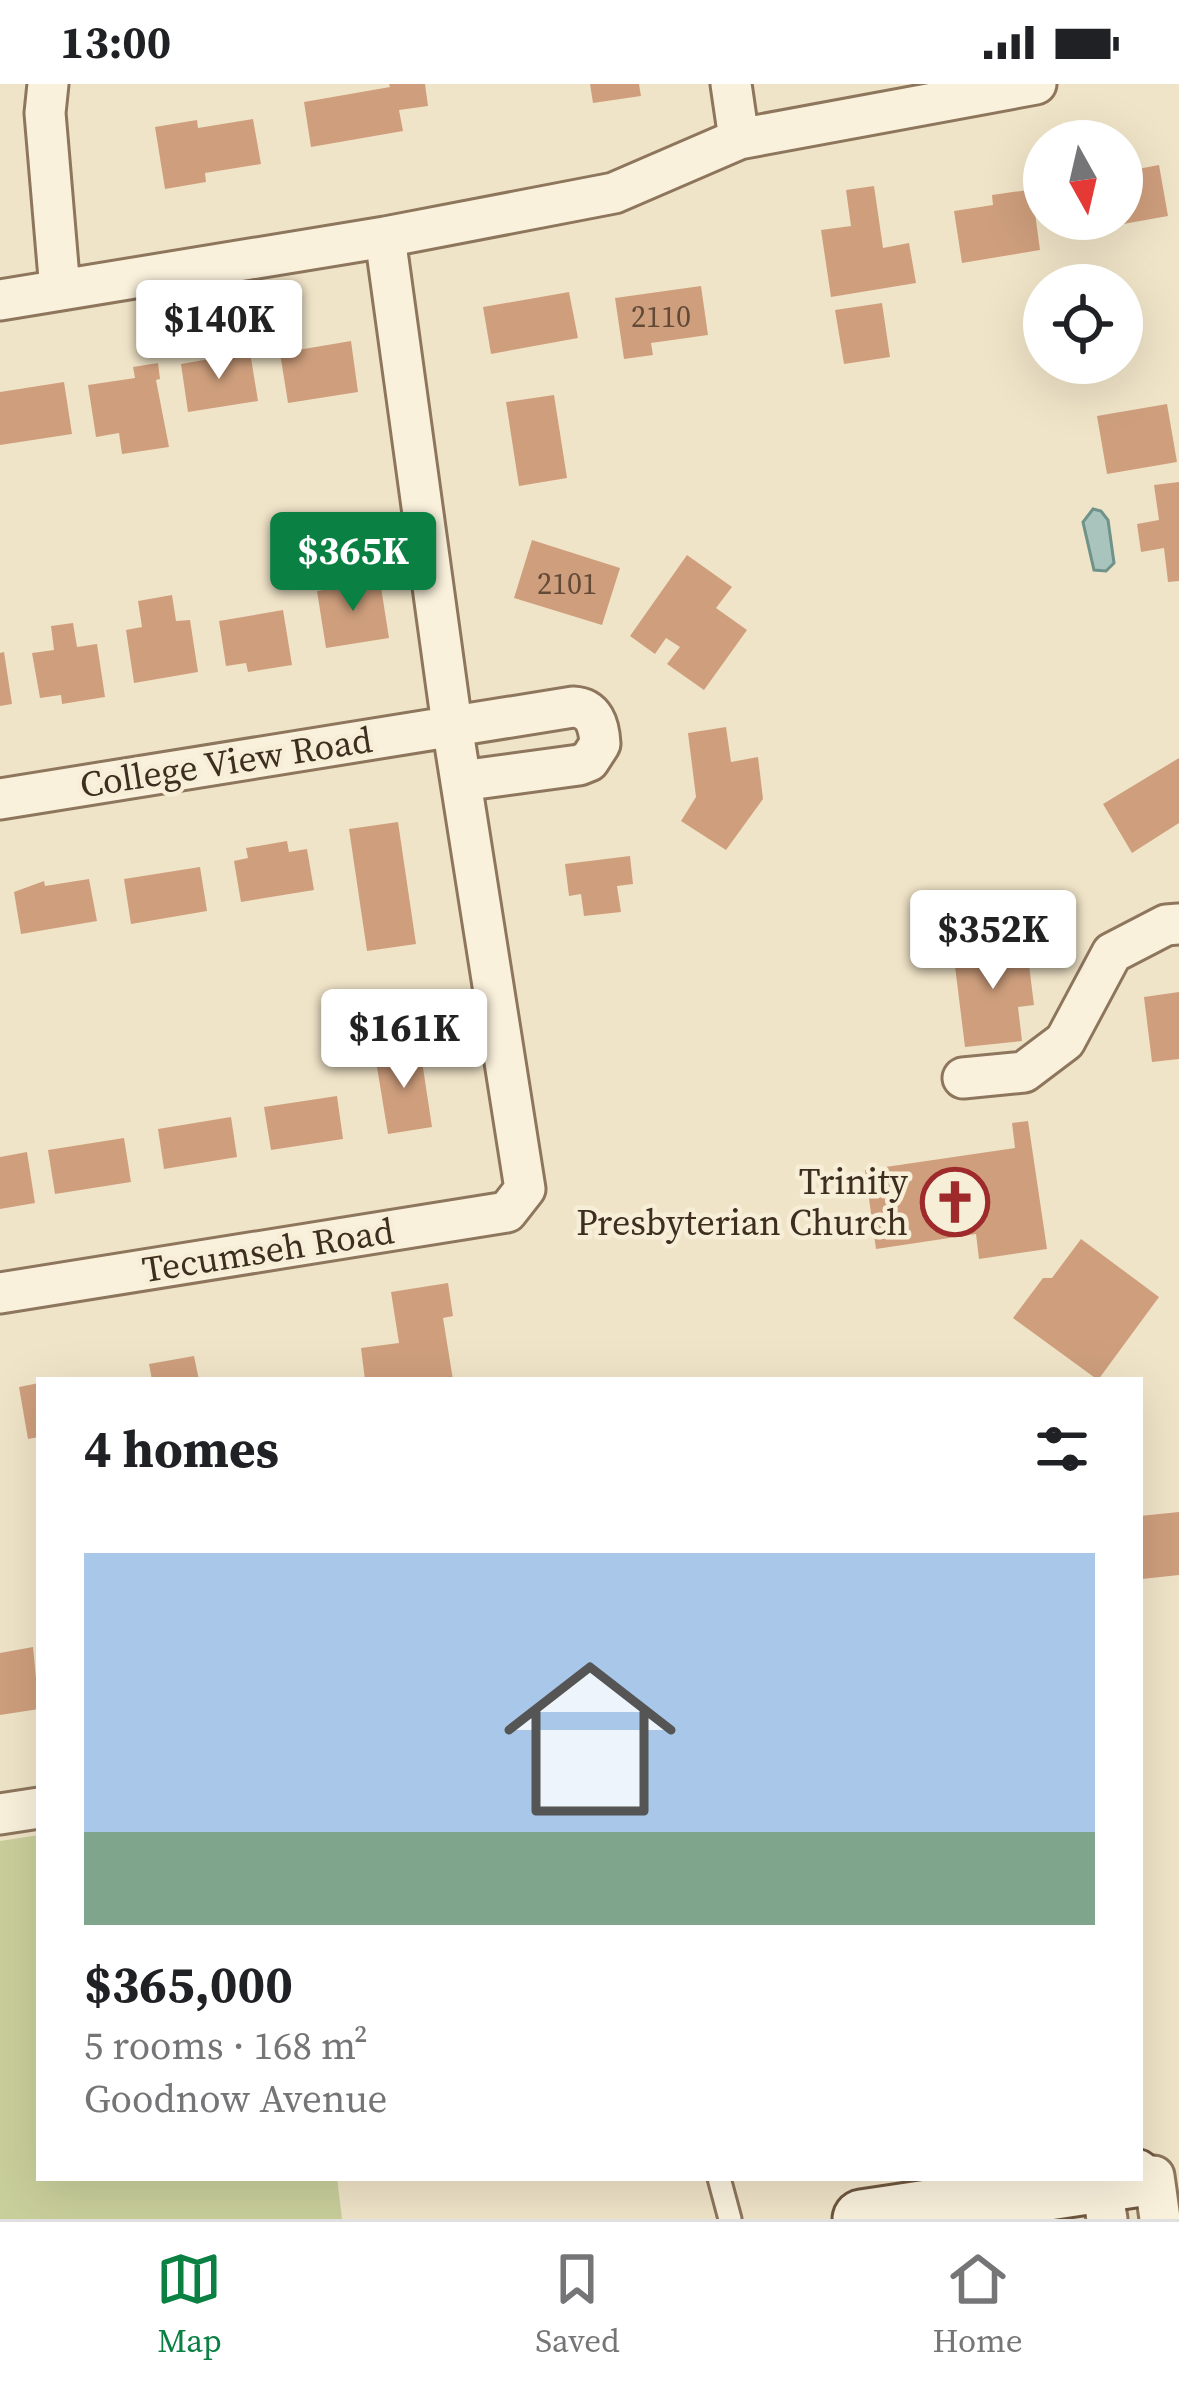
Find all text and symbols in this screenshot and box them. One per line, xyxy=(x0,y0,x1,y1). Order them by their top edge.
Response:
text: 13:00 xyxy=(60,11,171,73)
north arrow xyxy=(1023,120,1143,240)
map controls xyxy=(1023,120,1143,384)
button: locate xyxy=(1023,264,1143,384)
pin: $140K xyxy=(135,280,303,382)
text: $140K xyxy=(163,292,275,345)
house number: 2110 xyxy=(631,296,691,337)
pin: $365K xyxy=(269,512,437,614)
text: $365K xyxy=(297,524,409,577)
house number: 2101 xyxy=(537,563,597,604)
street label: College View Road xyxy=(76,715,376,809)
pin: $352K xyxy=(909,890,1077,992)
text: $352K xyxy=(937,902,1049,955)
pin: $161K xyxy=(320,989,488,1091)
text: $161K xyxy=(348,1001,460,1054)
place label: Trinity Presbyterian Church xyxy=(576,1157,909,1247)
church icon: Trinity Presbyterian Church xyxy=(920,1167,990,1237)
street label: Tecumseh Road xyxy=(139,1206,397,1294)
text: 4 homes xyxy=(84,1414,279,1484)
icon: filters xyxy=(1029,1416,1095,1482)
icon: home xyxy=(482,1631,698,1847)
text: $365,000 xyxy=(84,1949,293,2019)
text: 5 rooms · 168 m² xyxy=(84,2019,368,2072)
text: Goodnow Avenue xyxy=(84,2072,388,2125)
tab: Map xyxy=(156,2246,222,2363)
tab: Saved xyxy=(535,2246,620,2363)
tab: Home xyxy=(933,2246,1023,2363)

